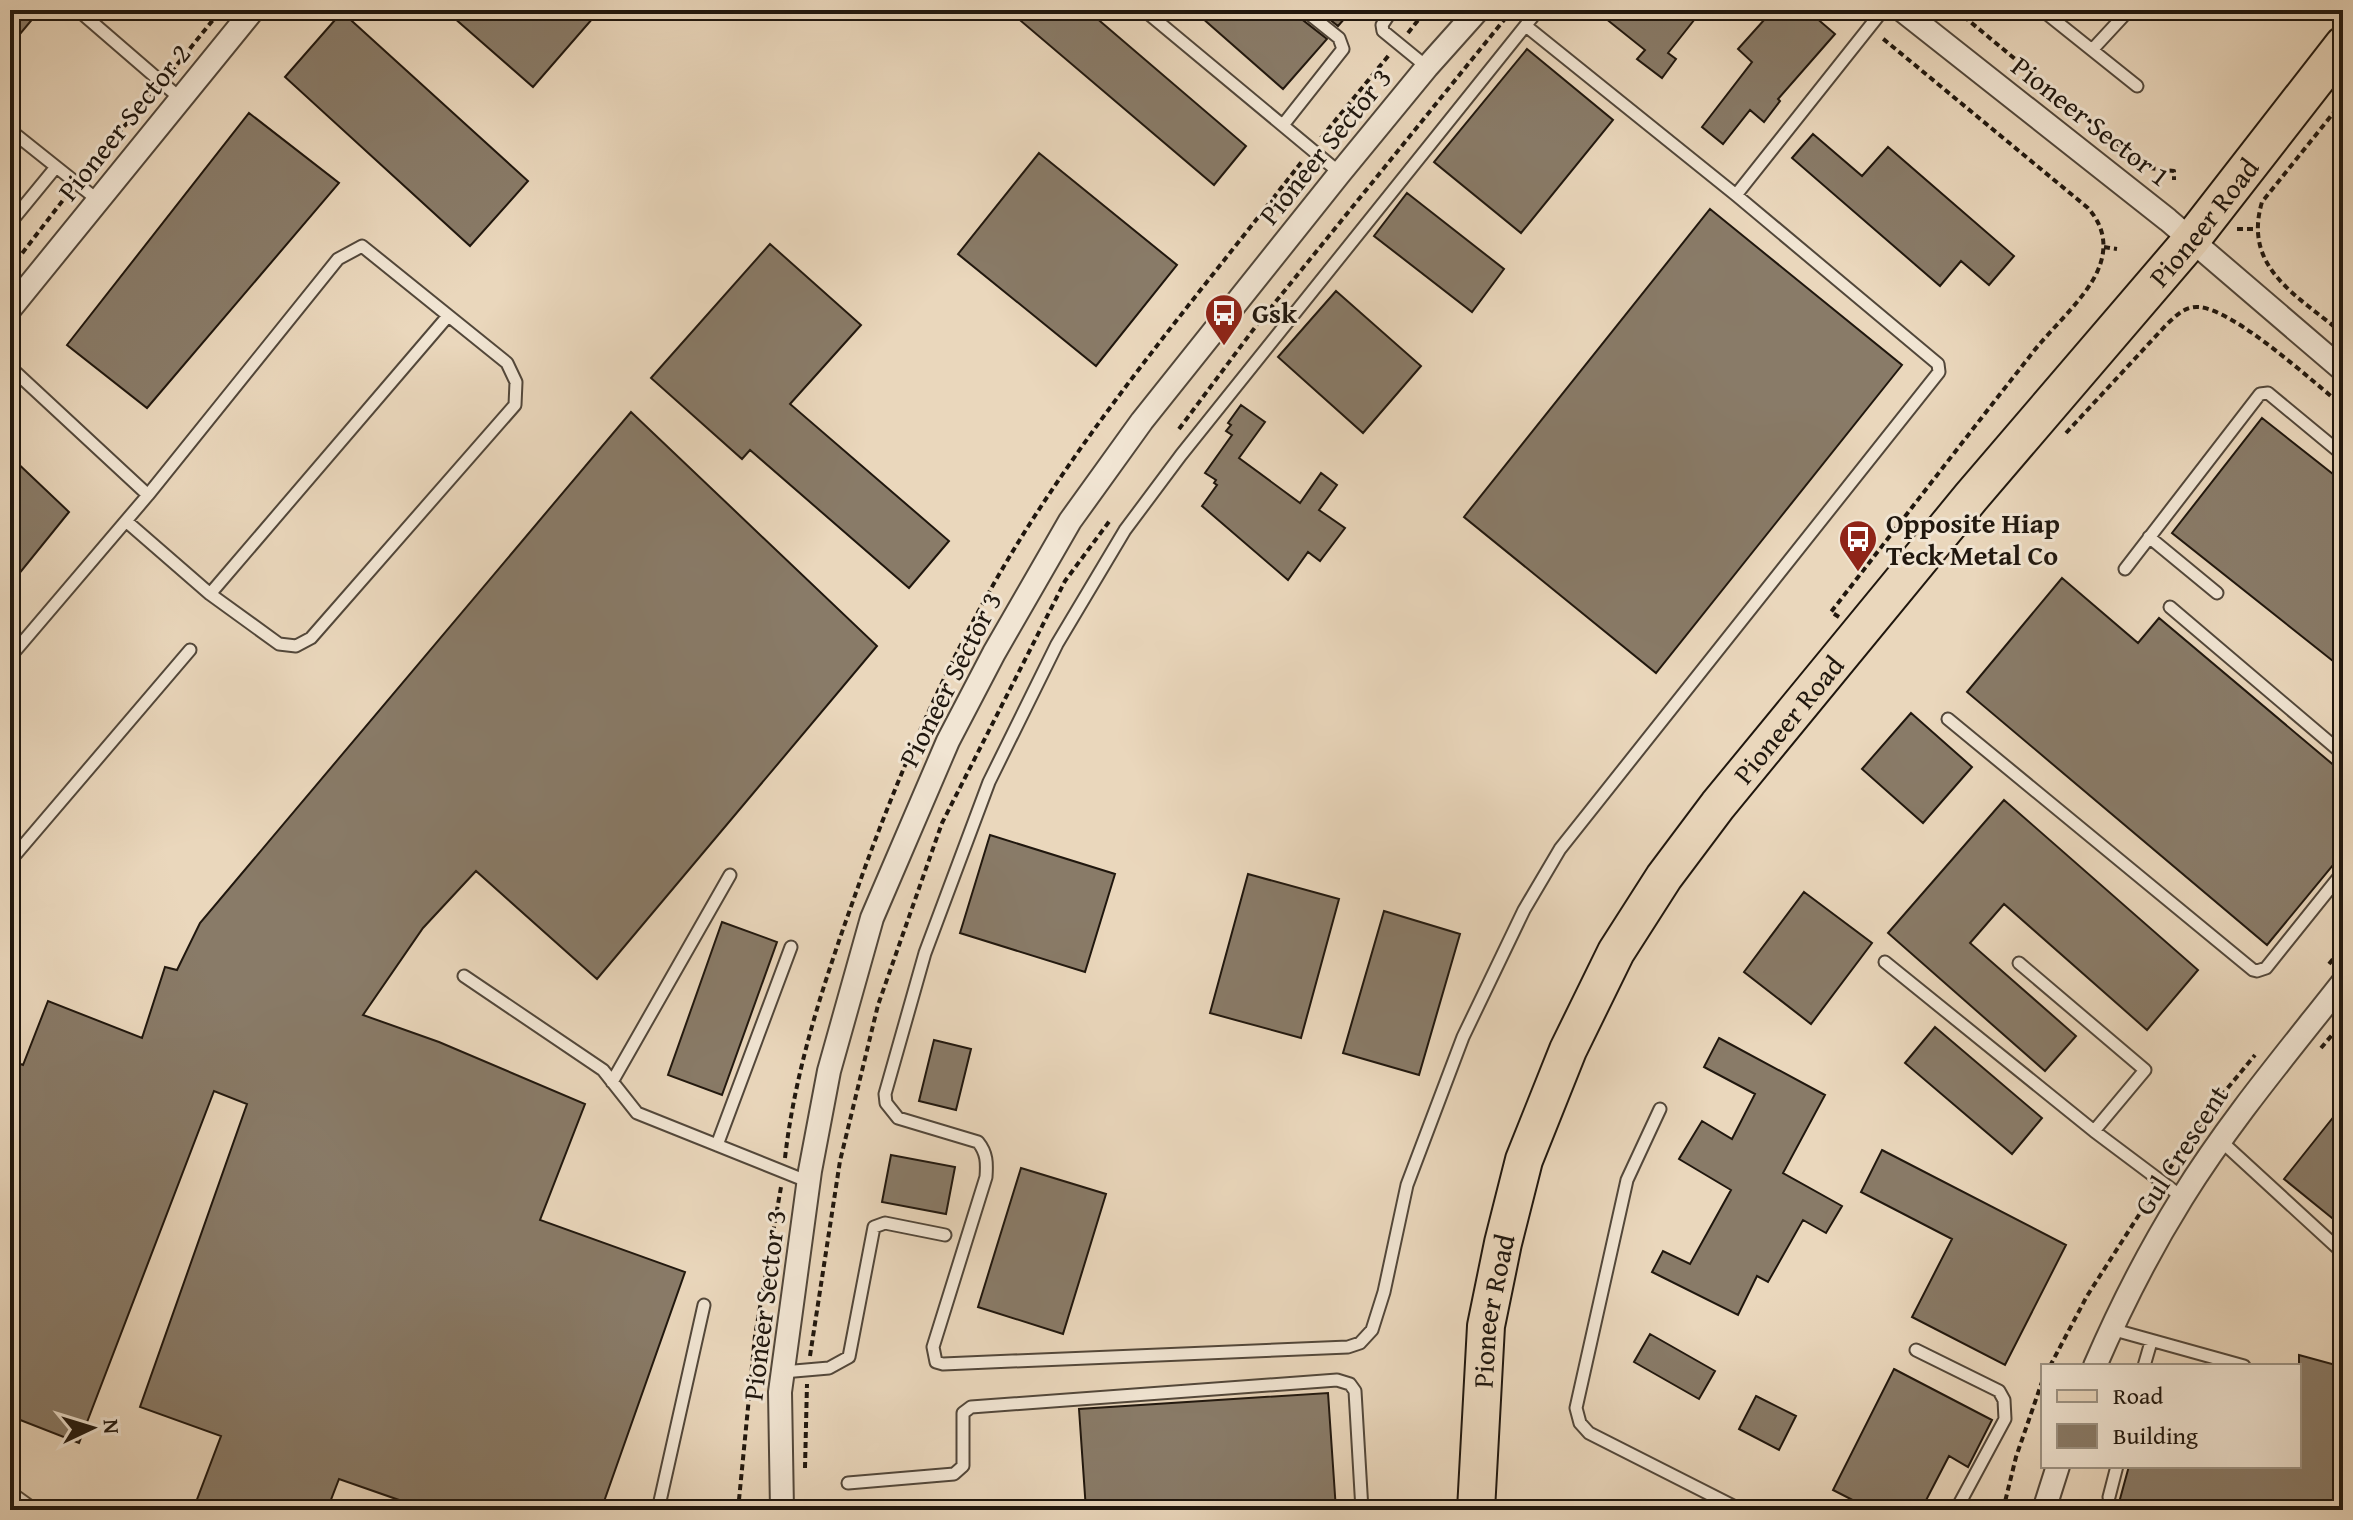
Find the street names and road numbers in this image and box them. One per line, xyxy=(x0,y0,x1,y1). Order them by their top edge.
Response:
street label: Pioneer Sector 2 xyxy=(47,34,200,209)
street label: Pioneer Sector 1 xyxy=(2003,46,2179,196)
street label: Pioneer Sector 3 xyxy=(1248,58,1401,233)
street label: Pioneer Road xyxy=(2139,149,2268,296)
street label: Pioneer Sector 3 xyxy=(888,584,1011,773)
street label: Pioneer Road xyxy=(1723,646,1853,792)
street label: Gul Crescent xyxy=(2123,1077,2238,1223)
street label: Pioneer Sector 3 xyxy=(731,1207,796,1402)
street label: Pioneer Road xyxy=(1462,1229,1525,1389)

